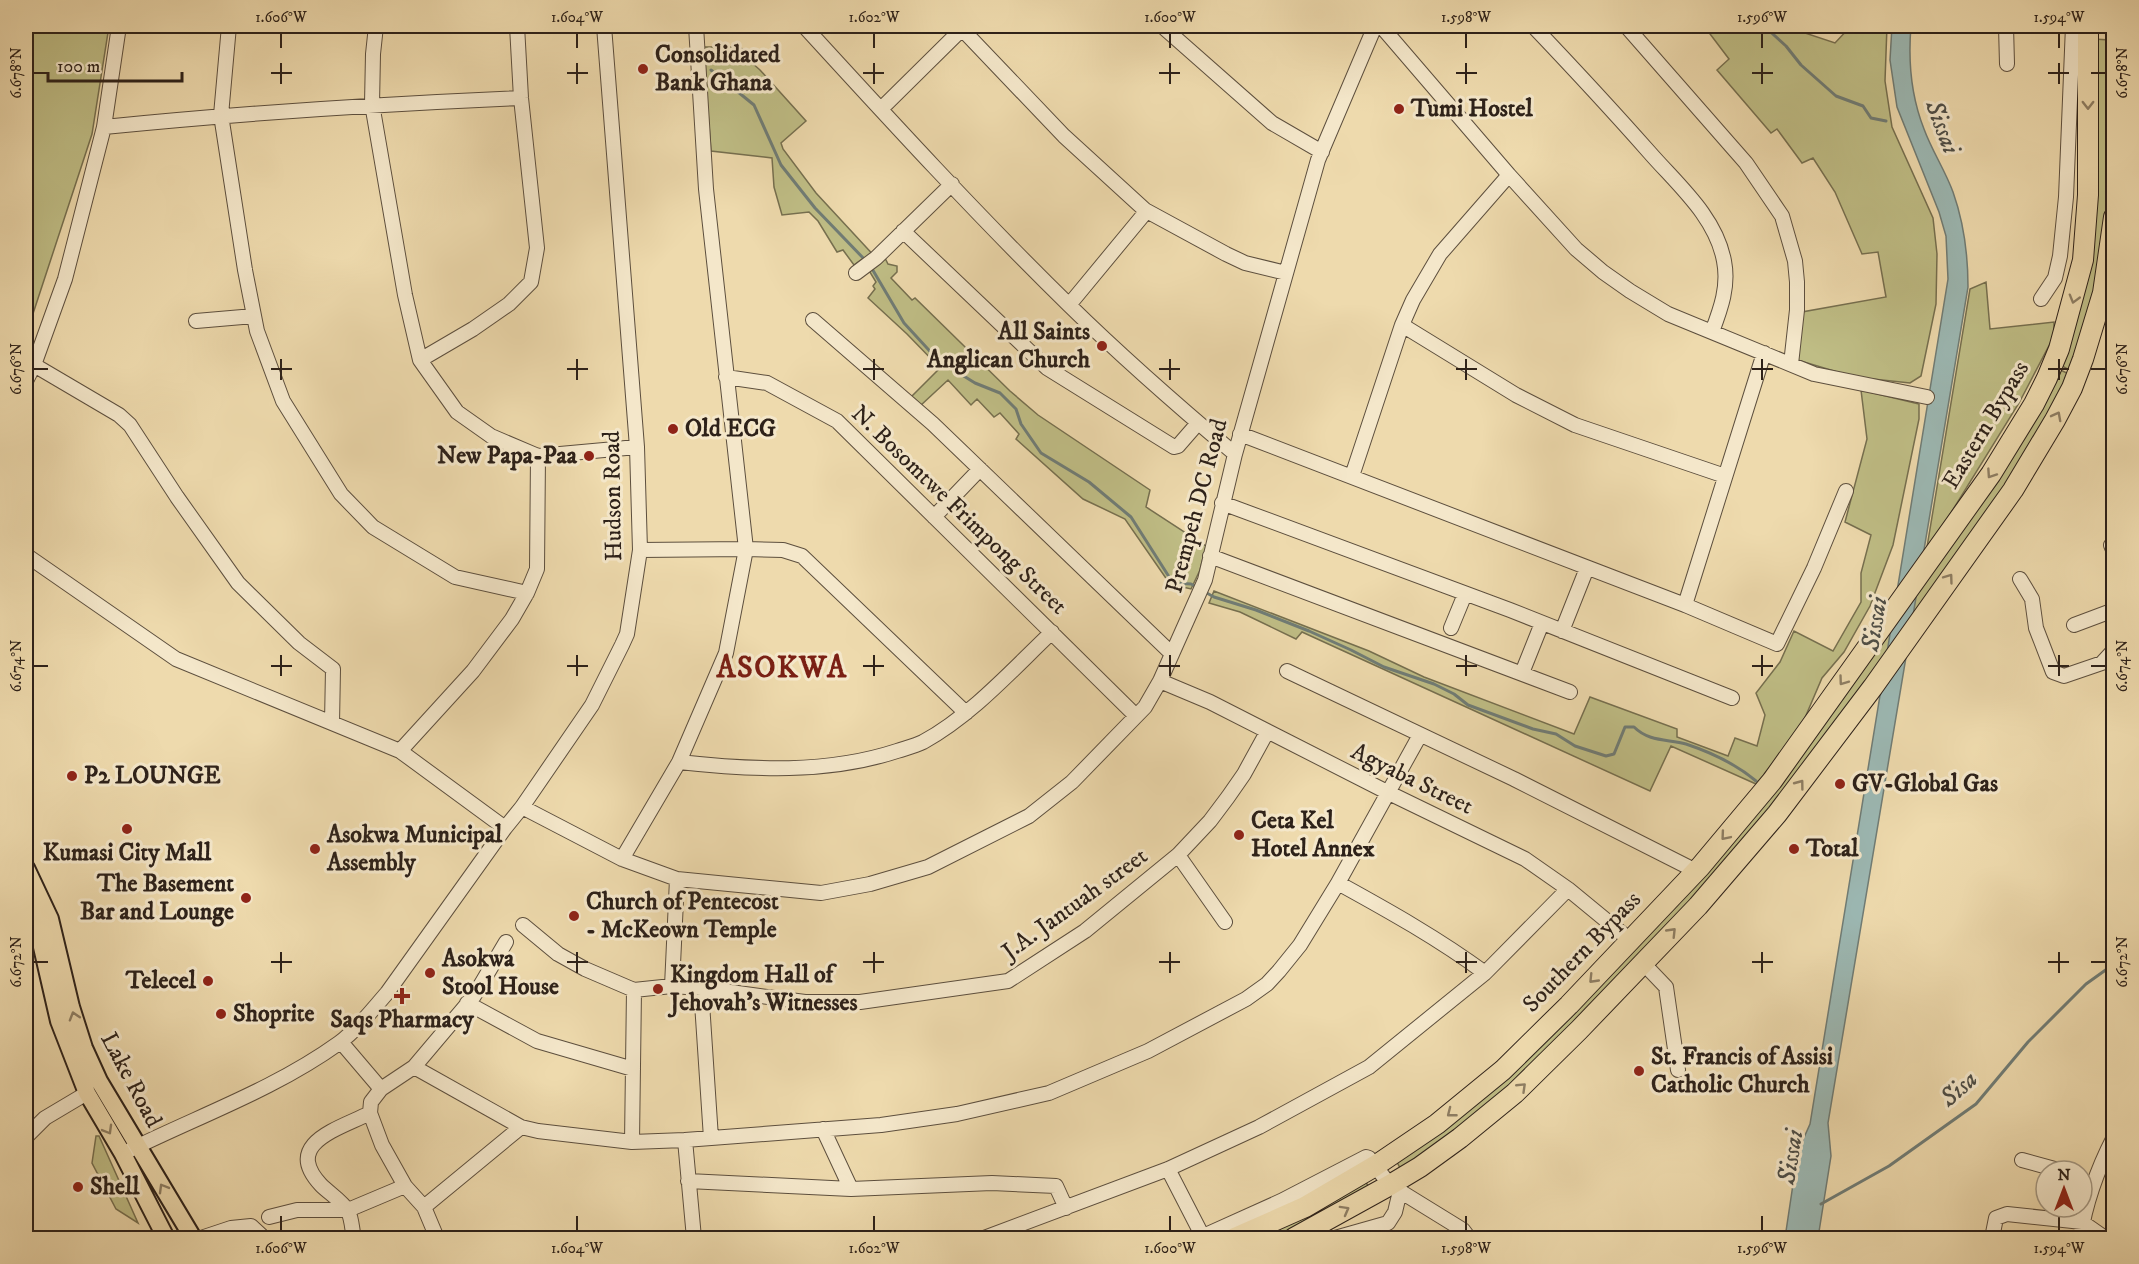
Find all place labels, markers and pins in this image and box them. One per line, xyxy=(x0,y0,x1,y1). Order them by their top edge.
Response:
place label: Consolidated Bank Ghana xyxy=(655,40,781,98)
marker: Consolidated Bank Ghana xyxy=(636,62,650,76)
place label: Tumi Hostel xyxy=(1410,94,1533,124)
marker: Tumi Hostel xyxy=(1392,102,1406,116)
place label: All Saints Anglican Church xyxy=(926,317,1090,375)
marker: All Saints Anglican Church xyxy=(1095,339,1109,353)
place label: Old ECG xyxy=(685,414,776,444)
marker: Old ECG xyxy=(666,422,680,436)
place label: New Papa-Paa xyxy=(437,441,578,471)
marker: New Papa-Paa xyxy=(582,449,596,463)
place label: P2 LOUNGE xyxy=(84,761,221,791)
marker: P2 LOUNGE xyxy=(65,769,79,783)
place label: GV-Global Gas xyxy=(1852,769,1998,799)
marker: GV-Global Gas xyxy=(1833,777,1847,791)
place label: Ceta Kel Hotel Annex xyxy=(1251,806,1375,864)
place label: Asokwa Municipal Assembly xyxy=(326,820,503,878)
marker: Kumasi City Mall xyxy=(120,822,134,836)
marker: Ceta Kel Hotel Annex xyxy=(1232,828,1246,842)
place label: Total xyxy=(1805,834,1859,864)
place label: Kumasi City Mall xyxy=(43,838,212,868)
marker: Asokwa Municipal Assembly xyxy=(308,842,322,856)
marker: Total xyxy=(1787,842,1801,856)
place label: The Basement Bar and Lounge xyxy=(80,869,234,927)
place label: Church of Pentecost - McKeown Temple xyxy=(586,887,779,945)
marker: The Basement Bar and Lounge xyxy=(239,891,253,905)
marker: Church of Pentecost - McKeown Temple xyxy=(567,909,581,923)
place label: Asokwa Stool House xyxy=(441,944,559,1002)
place label: Kingdom Hall of Jehovah's Witnesses xyxy=(667,960,858,1018)
place label: Telecel xyxy=(125,966,197,996)
marker: Asokwa Stool House xyxy=(423,966,437,980)
marker: Telecel xyxy=(201,974,215,988)
marker: Kingdom Hall of Jehovah's Witnesses xyxy=(651,982,665,996)
marker: Saqs Pharmacy xyxy=(395,989,409,1003)
place label: Shoprite xyxy=(233,999,314,1029)
place label: Saqs Pharmacy xyxy=(330,1005,474,1035)
marker: Shoprite xyxy=(214,1007,228,1021)
place label: St. Francis of Assisi Catholic Church xyxy=(1651,1042,1833,1100)
marker: St. Francis of Assisi Catholic Church xyxy=(1632,1064,1646,1078)
place label: Shell xyxy=(90,1172,140,1202)
marker: Shell xyxy=(71,1180,85,1194)

